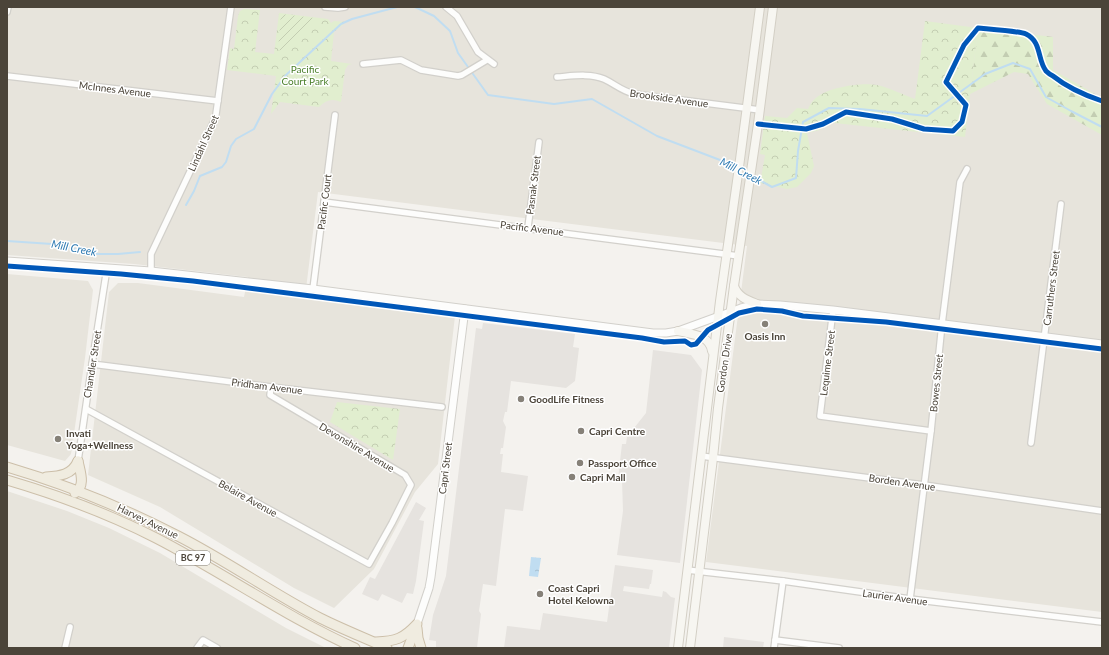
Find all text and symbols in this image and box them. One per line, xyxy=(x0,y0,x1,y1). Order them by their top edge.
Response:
park label: Pacific Court Park xyxy=(281,63,329,87)
street label: McInnes Avenue xyxy=(78,79,152,99)
street label: Brookside Avenue xyxy=(629,87,709,109)
street label: Lindahl Street xyxy=(185,113,221,173)
street label: Pasnak Street xyxy=(523,154,543,215)
water label: Mill Creek xyxy=(718,154,765,187)
street label: Pacific Court xyxy=(315,173,333,231)
street label: Pacific Avenue xyxy=(500,218,564,238)
water label: Mill Creek xyxy=(50,237,98,258)
street label: Carruthers Street xyxy=(1040,249,1062,326)
marker: Oasis Inn xyxy=(760,319,770,329)
street label: Chandler Street xyxy=(81,329,103,399)
street label: Lequime Street xyxy=(817,329,837,397)
place label: Oasis Inn xyxy=(745,330,786,342)
street label: Gordon Drive xyxy=(714,333,734,393)
street label: Bowes Street xyxy=(927,353,945,413)
street label: Pridham Avenue xyxy=(231,376,303,396)
place label: GoodLife Fitness xyxy=(529,393,605,405)
marker: GoodLife Fitness xyxy=(516,394,526,404)
street label: Devonshire Avenue xyxy=(317,420,397,474)
place label: Capri Centre xyxy=(589,425,646,437)
marker: Capri Centre xyxy=(576,426,586,436)
place label: Invati Yoga+Wellness xyxy=(65,427,134,451)
marker: Invati Yoga+Wellness xyxy=(53,434,63,444)
street label: Capri Street xyxy=(436,441,454,495)
place label: Passport Office xyxy=(588,457,657,469)
marker: Passport Office xyxy=(575,458,585,468)
place label: Capri Mall xyxy=(580,471,625,483)
street label: Borden Avenue xyxy=(868,471,936,493)
marker: Capri Mall xyxy=(567,472,577,482)
street label: Belaire Avenue xyxy=(216,477,280,519)
street label: Harvey Avenue xyxy=(115,501,181,541)
road number: BC 97 xyxy=(176,551,210,565)
place label: Coast Capri Hotel Kelowna xyxy=(548,582,614,606)
street label: Laurier Avenue xyxy=(862,586,928,608)
marker: Coast Capri Hotel Kelowna xyxy=(535,589,545,599)

